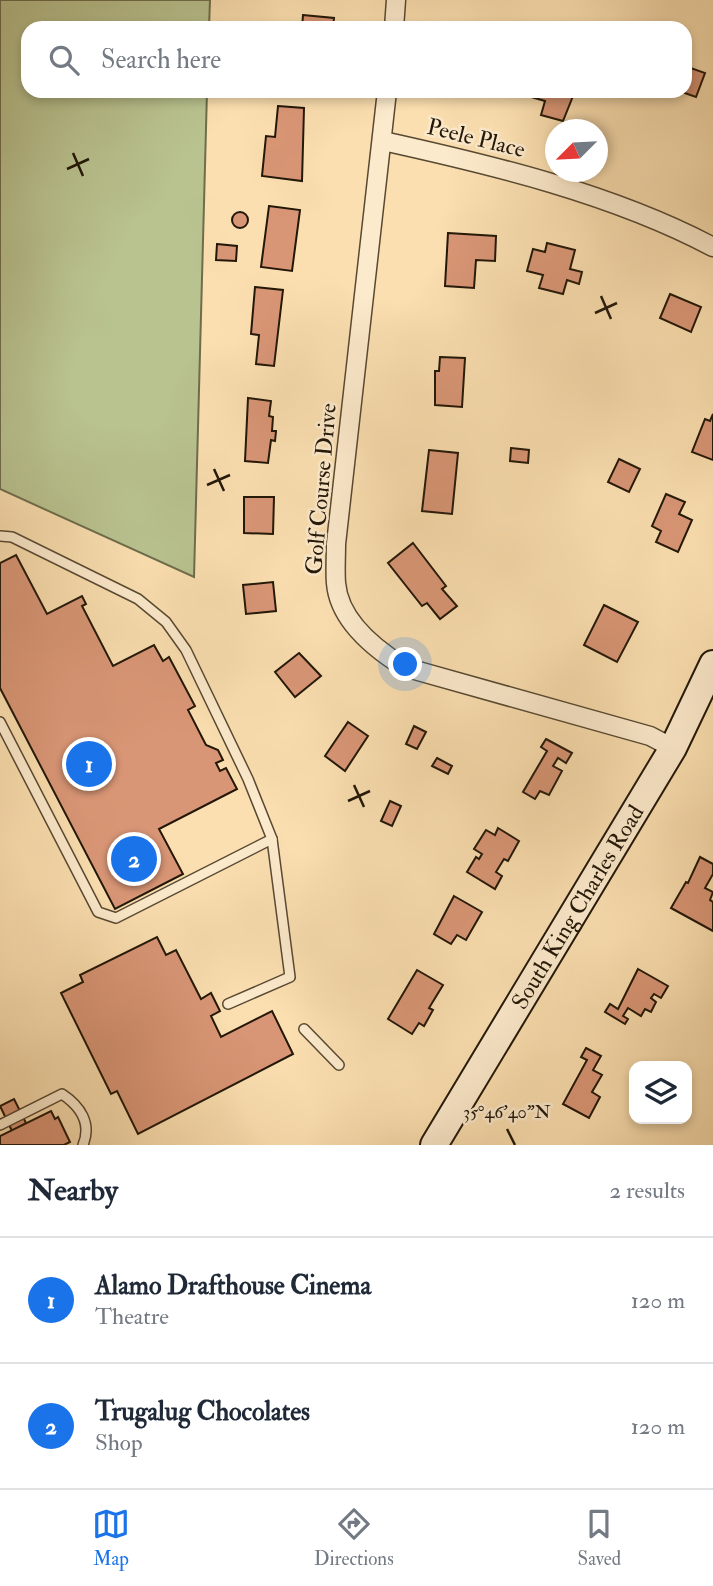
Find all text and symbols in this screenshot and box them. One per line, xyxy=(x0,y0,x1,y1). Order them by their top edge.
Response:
search box xyxy=(21,21,692,98)
icon: search xyxy=(45,41,83,79)
text: Search here xyxy=(101,44,221,76)
street label: Peele Place xyxy=(424,112,528,164)
north arrow xyxy=(545,119,608,182)
street label: Golf Course Drive xyxy=(299,402,343,576)
your location xyxy=(388,647,422,681)
pin: 1 xyxy=(66,738,112,790)
street label: South King Charles Road xyxy=(505,799,650,1014)
pin: 2 xyxy=(111,833,157,885)
map controls xyxy=(629,1061,692,1124)
button: layers xyxy=(629,1061,692,1124)
text: 35°46'40"N xyxy=(463,1101,551,1124)
text: Nearby xyxy=(28,1172,118,1209)
text: 2 results xyxy=(610,1176,685,1205)
text: Alamo Drafthouse Cinema xyxy=(95,1270,371,1302)
text: 1 xyxy=(47,1286,55,1315)
text: 120 m xyxy=(631,1286,685,1315)
text: Theatre xyxy=(95,1302,169,1331)
text: Trugalug Chocolates xyxy=(95,1396,310,1428)
text: 2 xyxy=(45,1412,57,1441)
text: 120 m xyxy=(631,1412,685,1441)
text: Shop xyxy=(95,1428,143,1457)
tab: Map xyxy=(92,1505,130,1571)
tab: Directions xyxy=(314,1505,394,1571)
tab: Saved xyxy=(578,1505,621,1571)

